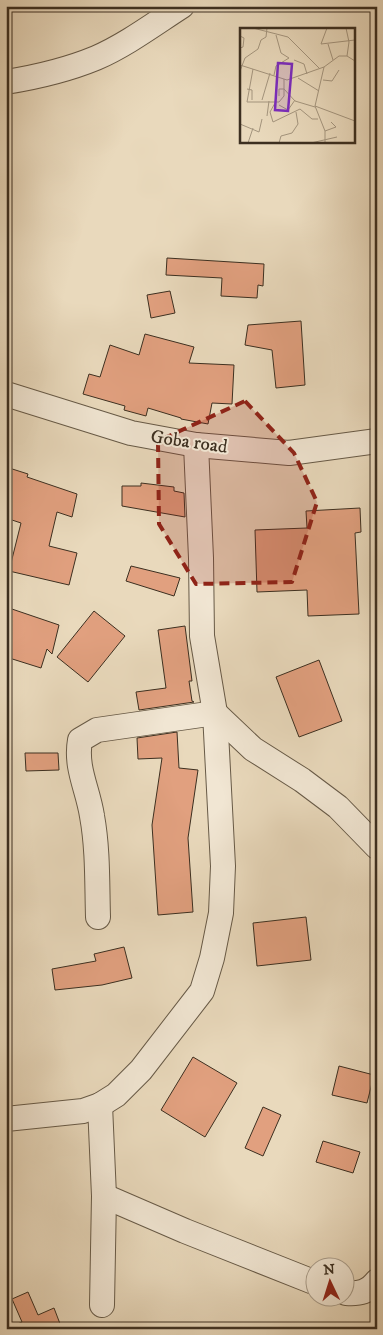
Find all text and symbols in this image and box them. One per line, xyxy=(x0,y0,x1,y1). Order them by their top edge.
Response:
inset map xyxy=(240,28,356,142)
street label: Goba road xyxy=(149,425,229,459)
north arrow xyxy=(306,1258,356,1308)
text: N xyxy=(323,1261,336,1279)

